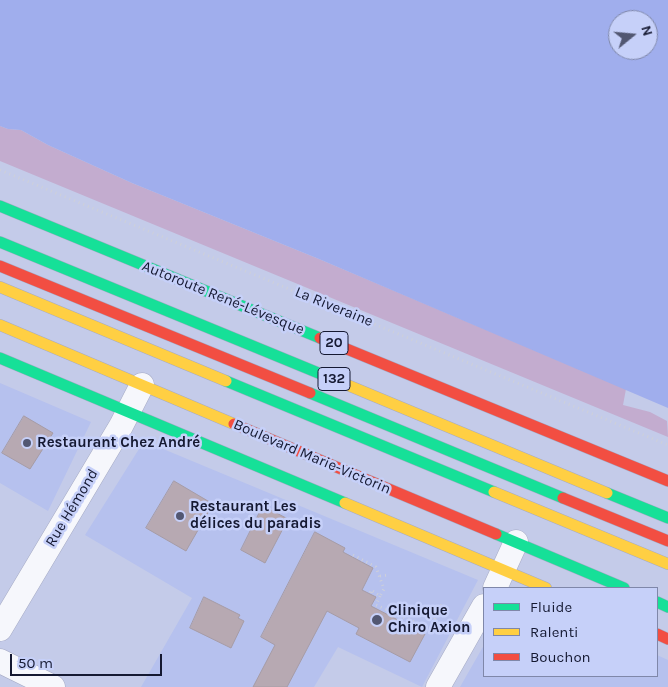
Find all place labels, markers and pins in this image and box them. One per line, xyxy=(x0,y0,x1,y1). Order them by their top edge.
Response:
place label: Restaurant Chez André xyxy=(37,434,200,452)
marker: Restaurant Chez André xyxy=(21,437,33,449)
place label: Restaurant Les délices du paradis xyxy=(190,498,321,533)
marker: Restaurant Les délices du paradis xyxy=(174,510,186,522)
place label: Clinique Chiro Axion xyxy=(388,602,470,637)
marker: Clinique Chiro Axion xyxy=(370,613,384,627)

